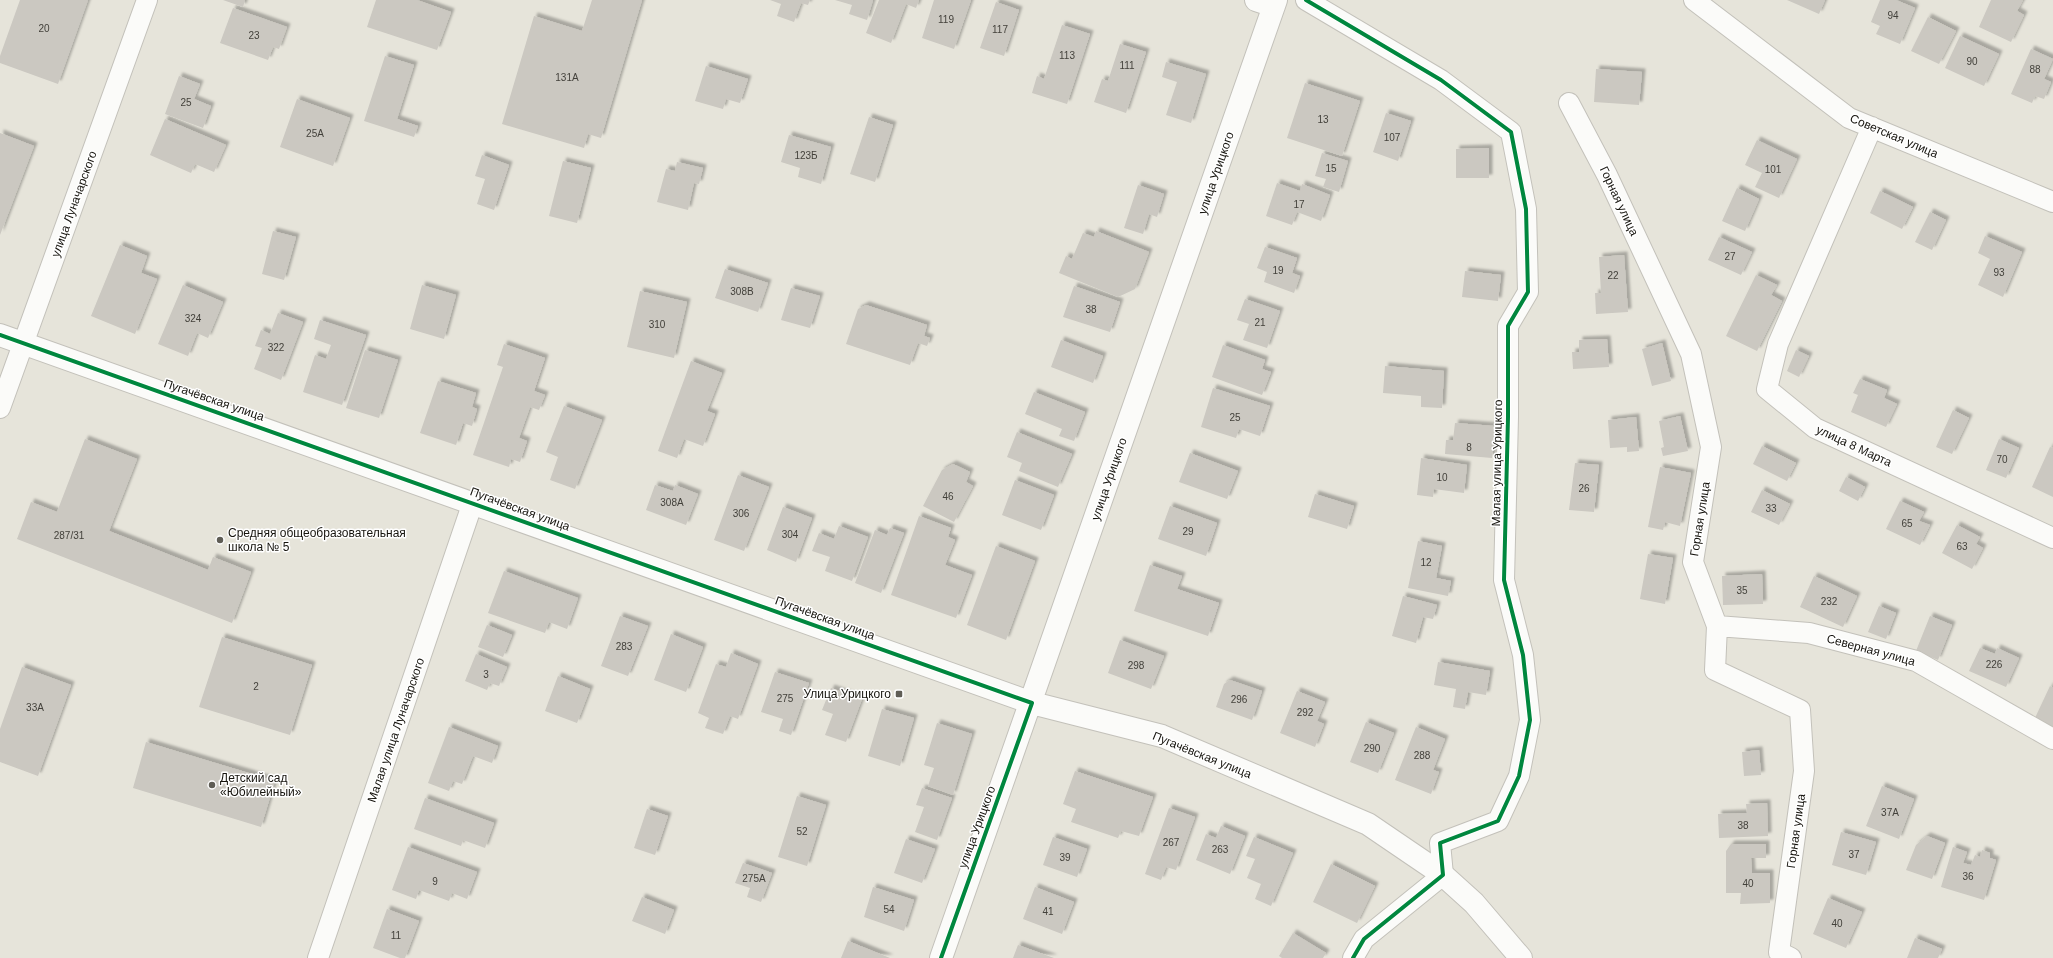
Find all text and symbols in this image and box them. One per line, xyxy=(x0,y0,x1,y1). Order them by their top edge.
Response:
house number: 94 xyxy=(1887,10,1899,21)
house number: 119 xyxy=(938,14,954,25)
house number: 20 xyxy=(38,23,50,34)
house number: 117 xyxy=(992,24,1008,35)
house number: 23 xyxy=(248,30,260,41)
house number: 113 xyxy=(1059,50,1075,61)
house number: 90 xyxy=(1966,56,1978,67)
house number: 111 xyxy=(1119,60,1135,71)
house number: 88 xyxy=(2029,64,2041,75)
house number: 131А xyxy=(555,72,579,83)
house number: 25 xyxy=(180,97,192,108)
street label: Советская улица xyxy=(1848,111,1940,161)
house number: 13 xyxy=(1317,114,1329,125)
house number: 25А xyxy=(306,128,324,139)
street label: улица Урицкого xyxy=(1195,130,1237,216)
house number: 107 xyxy=(1384,132,1401,143)
street label: улица Луначарского xyxy=(48,149,100,259)
house number: 123Б xyxy=(794,150,818,161)
house number: 15 xyxy=(1325,163,1337,174)
street label: Горная улица xyxy=(1597,164,1641,238)
house number: 101 xyxy=(1765,164,1782,175)
house number: 17 xyxy=(1293,199,1305,210)
house number: 27 xyxy=(1724,251,1736,262)
house number: 19 xyxy=(1272,265,1284,276)
house number: 93 xyxy=(1993,267,2005,278)
house number: 22 xyxy=(1607,270,1619,281)
house number: 308В xyxy=(730,286,754,297)
house number: 38 xyxy=(1085,304,1097,315)
house number: 324 xyxy=(185,313,202,324)
house number: 21 xyxy=(1254,317,1266,328)
house number: 310 xyxy=(649,319,666,330)
house number: 322 xyxy=(268,342,285,353)
street label: Пугачёвская улица xyxy=(162,376,266,424)
street label: Малая улица Урицкого xyxy=(1489,399,1505,527)
house number: 25 xyxy=(1229,412,1241,423)
street label: улица 8 Марта xyxy=(1814,422,1894,470)
street label: улица Урицкого xyxy=(1088,436,1130,522)
house number: 8 xyxy=(1466,442,1472,453)
house number: 70 xyxy=(1996,454,2008,465)
house number: 10 xyxy=(1436,472,1448,483)
street label: Горная улица xyxy=(1687,480,1713,557)
house number: 26 xyxy=(1578,483,1590,494)
street label: Пугачёвская улица xyxy=(468,484,572,534)
house number: 46 xyxy=(942,491,954,502)
house number: 308А xyxy=(660,497,684,508)
house number: 33 xyxy=(1765,503,1777,514)
house number: 306 xyxy=(733,508,750,519)
house number: 65 xyxy=(1901,518,1913,529)
place label: Средняя общеобразовательная школа № 5 xyxy=(228,526,406,554)
house number: 29 xyxy=(1182,526,1194,537)
house number: 304 xyxy=(782,529,799,540)
house number: 287/31 xyxy=(54,530,85,541)
marker: Средняя общеобразовательная школа № 5 xyxy=(215,535,225,545)
house number: 63 xyxy=(1956,541,1968,552)
house number: 12 xyxy=(1420,557,1432,568)
house number: 35 xyxy=(1736,585,1748,596)
street label: Пугачёвская улица xyxy=(773,593,877,643)
house number: 232 xyxy=(1821,596,1838,607)
street label: Северная улица xyxy=(1825,631,1917,669)
house number: 283 xyxy=(616,641,633,652)
street label: Малая улица Луначарского xyxy=(365,655,427,804)
house number: 226 xyxy=(1986,659,2003,670)
house number: 298 xyxy=(1128,660,1145,671)
house number: 3 xyxy=(483,669,489,680)
house number: 2 xyxy=(253,681,259,692)
place label: Улица Урицкого xyxy=(803,687,891,701)
marker: Улица Урицкого xyxy=(894,689,904,699)
house number: 275 xyxy=(777,693,794,704)
house number: 296 xyxy=(1231,694,1248,705)
house number: 33А xyxy=(26,702,44,713)
house number: 292 xyxy=(1297,707,1314,718)
street label: Пугачёвская улица xyxy=(1151,729,1254,781)
house number: 290 xyxy=(1364,743,1381,754)
house number: 288 xyxy=(1414,750,1431,761)
place label: Детский сад «Юбилейный» xyxy=(220,771,302,799)
marker: Детский сад «Юбилейный» xyxy=(207,780,217,790)
street label: улица Урицкого xyxy=(956,784,998,870)
street label: Горная улица xyxy=(1784,792,1808,869)
house number: 37А xyxy=(1881,807,1899,818)
house number: 38 xyxy=(1737,820,1749,831)
house number: 52 xyxy=(796,826,808,837)
house number: 267 xyxy=(1163,837,1180,848)
house number: 263 xyxy=(1212,844,1229,855)
house number: 37 xyxy=(1848,849,1860,860)
house number: 39 xyxy=(1059,852,1071,863)
house number: 36 xyxy=(1962,871,1974,882)
house number: 275А xyxy=(742,873,766,884)
house number: 9 xyxy=(432,876,438,887)
house number: 40 xyxy=(1742,878,1754,889)
house number: 54 xyxy=(883,904,895,915)
house number: 41 xyxy=(1042,906,1054,917)
house number: 40 xyxy=(1831,918,1843,929)
house number: 11 xyxy=(391,930,402,941)

